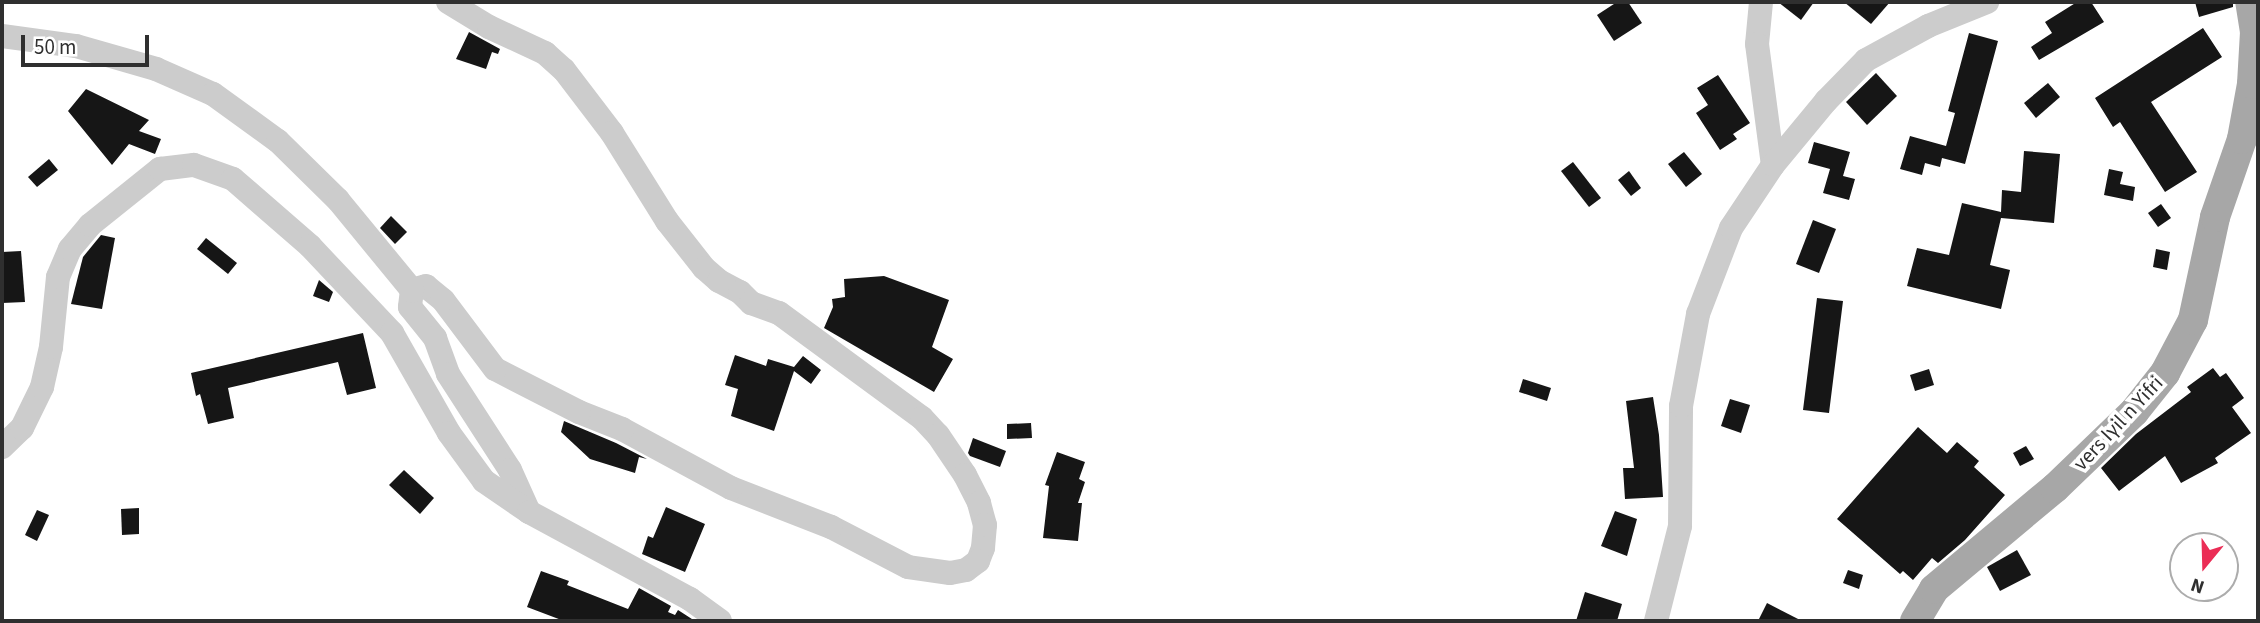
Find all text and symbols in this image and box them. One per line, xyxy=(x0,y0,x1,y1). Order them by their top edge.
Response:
scale bar xyxy=(24,21,152,65)
text: 50 m xyxy=(34,32,76,62)
street label: vers Iγil n Yifri xyxy=(2068,370,2168,476)
north arrow xyxy=(2169,532,2239,602)
text: N xyxy=(2187,571,2208,600)

